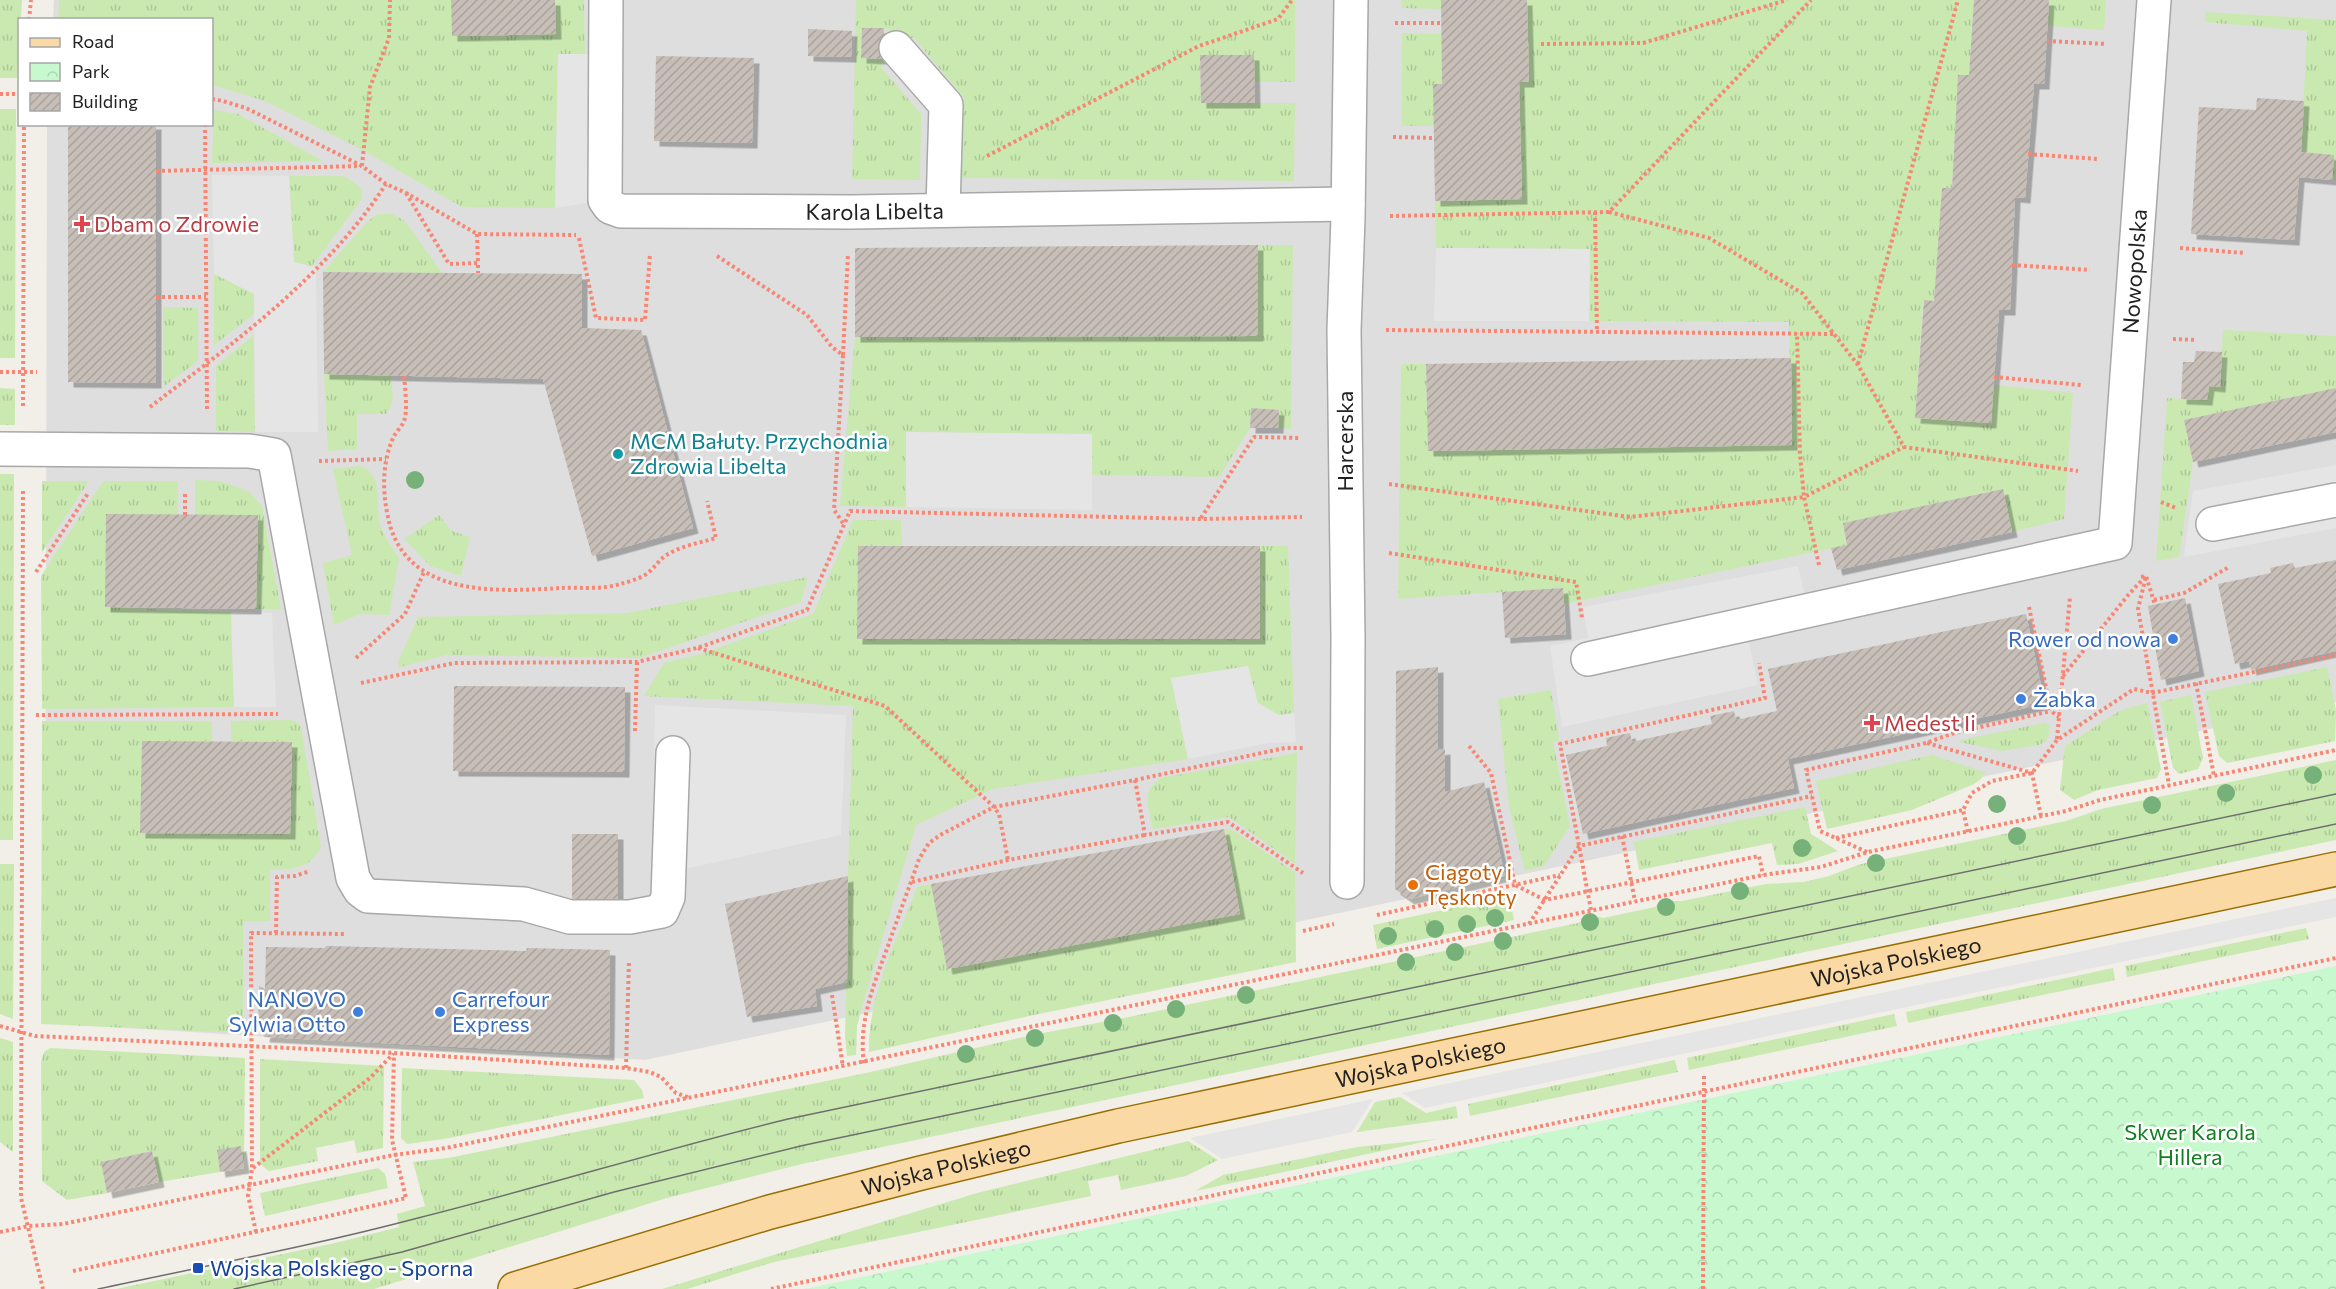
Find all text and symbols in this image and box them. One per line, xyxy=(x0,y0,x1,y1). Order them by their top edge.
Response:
legend xyxy=(18,18,213,126)
text: Road xyxy=(72,30,114,52)
text: Park xyxy=(72,60,110,82)
text: Building xyxy=(72,90,138,112)
street label: Karola Libelta xyxy=(806,197,944,225)
street label: Nowopolska xyxy=(2116,208,2152,335)
place label: Dbam o Zdrowie xyxy=(94,210,259,237)
marker: Dbam o Zdrowie xyxy=(75,217,89,231)
street label: Harcerska xyxy=(1331,391,1358,491)
place label: MCM Bałuty. Przychodnia Zdrowia Libelta xyxy=(630,427,888,479)
marker: MCM Bałuty. Przychodnia Zdrowia Libelta xyxy=(611,447,625,461)
place label: Rower od nowa xyxy=(2008,625,2161,652)
marker: Rower od nowa xyxy=(2166,632,2180,646)
place label: Żabka xyxy=(2033,685,2096,712)
marker: Żabka xyxy=(2014,692,2028,706)
place label: Medest Ii xyxy=(1884,709,1976,736)
marker: Medest Ii xyxy=(1865,716,1879,730)
place label: Ciągoty i Tęsknoty xyxy=(1425,858,1517,910)
marker: Ciągoty i Tęsknoty xyxy=(1406,878,1420,892)
street label: Wojska Polskiego xyxy=(1808,930,1984,992)
place label: NANOVO Sylwia Otto xyxy=(229,985,346,1037)
place label: Carrefour Express xyxy=(452,985,550,1037)
marker: NANOVO Sylwia Otto xyxy=(351,1005,365,1019)
marker: Carrefour Express xyxy=(433,1005,447,1019)
street label: Wojska Polskiego xyxy=(1333,1031,1508,1093)
park label: Skwer Karola Hillera xyxy=(2124,1118,2256,1170)
street label: Wojska Polskiego xyxy=(858,1133,1033,1201)
place label: Wojska Polskiego - Sporna xyxy=(210,1254,473,1281)
marker: Wojska Polskiego - Sporna xyxy=(191,1261,205,1275)

